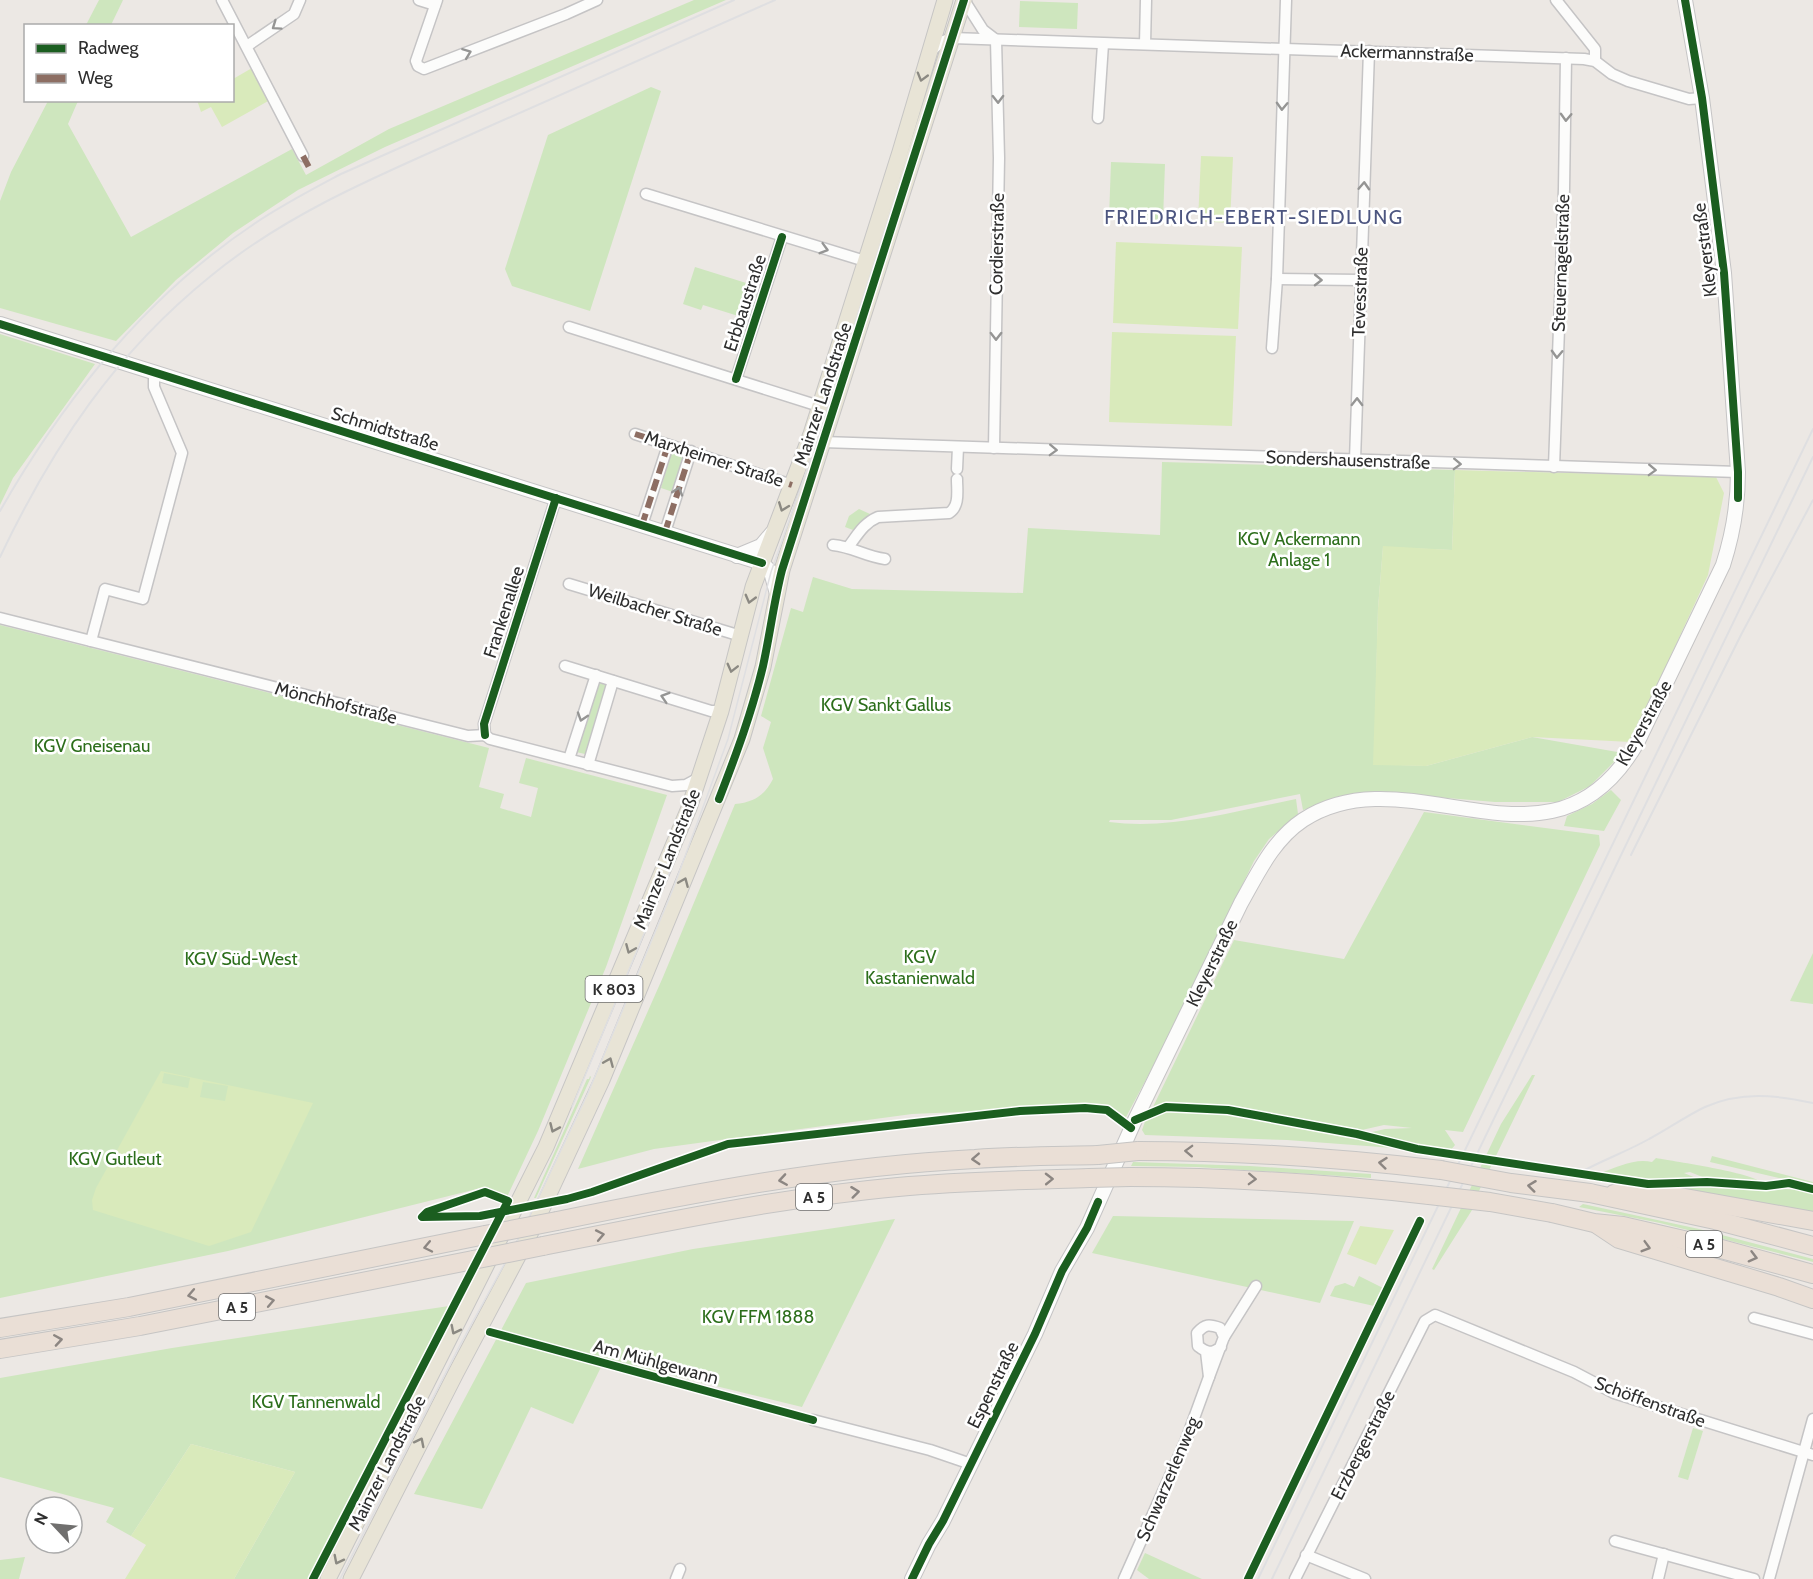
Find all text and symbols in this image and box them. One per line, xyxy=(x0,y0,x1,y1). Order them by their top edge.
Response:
one-way arrow xyxy=(272,19,283,30)
legend xyxy=(24,24,234,102)
text: Radweg xyxy=(78,37,140,59)
street label: Ackermannstraße xyxy=(1340,40,1474,66)
one-way arrow xyxy=(461,48,472,60)
text: Weg xyxy=(78,67,114,89)
one-way arrow xyxy=(917,71,929,82)
one-way arrow xyxy=(992,94,1004,103)
one-way arrow xyxy=(1276,102,1289,111)
one-way arrow xyxy=(1559,112,1572,121)
one-way arrow xyxy=(1357,181,1370,190)
street label: Cordierstraße xyxy=(985,193,1009,295)
street label: Steuernagelstraße xyxy=(1548,194,1574,332)
street label: Kleyerstraße xyxy=(1688,202,1722,298)
district label: FRIEDRICH-EBERT-SIEDLUNG xyxy=(1104,205,1404,229)
one-way arrow xyxy=(818,242,829,254)
street label: Tevesstraße xyxy=(1347,247,1373,337)
street label: Erbbaustraße xyxy=(719,252,771,354)
one-way arrow xyxy=(1314,274,1323,286)
street label: Mainzer Landstraße xyxy=(789,320,857,468)
one-way arrow xyxy=(990,331,1002,340)
one-way arrow xyxy=(1551,349,1563,358)
one-way arrow xyxy=(1350,397,1363,406)
street label: Schmidtstraße xyxy=(329,402,441,456)
street label: Marxheimer Straße xyxy=(642,426,786,492)
one-way arrow xyxy=(1048,444,1057,456)
street label: Sondershausenstraße xyxy=(1265,446,1431,474)
one-way arrow xyxy=(1453,457,1462,470)
one-way arrow xyxy=(1648,464,1657,477)
one-way arrow xyxy=(670,486,683,497)
one-way arrow xyxy=(778,501,790,512)
park label: KGV Ackermann Anlage 1 xyxy=(1238,528,1361,571)
street label: Frankenallee xyxy=(479,563,529,661)
street label: Weilbacher Straße xyxy=(585,579,725,641)
one-way arrow xyxy=(744,594,757,604)
one-way arrow xyxy=(727,663,740,673)
street label: Kleyerstraße xyxy=(1611,676,1677,770)
street label: Mönchhofstraße xyxy=(273,677,399,729)
one-way arrow xyxy=(660,692,671,704)
park label: KGV Sankt Gallus xyxy=(821,694,951,716)
one-way arrow xyxy=(577,711,590,722)
park label: KGV Gneisenau xyxy=(34,735,150,757)
street label: Mainzer Landstraße xyxy=(629,786,705,932)
one-way arrow xyxy=(677,878,689,889)
street label: Kleyerstraße xyxy=(1181,916,1243,1010)
one-way arrow xyxy=(625,942,637,953)
park label: KGV Kastanienwald xyxy=(865,946,975,989)
park label: KGV Süd-West xyxy=(184,948,298,970)
road number: K 803 xyxy=(586,976,642,1002)
one-way arrow xyxy=(602,1058,614,1069)
one-way arrow xyxy=(549,1122,561,1133)
one-way arrow xyxy=(1184,1145,1193,1157)
park label: KGV Gutleut xyxy=(68,1148,162,1170)
one-way arrow xyxy=(972,1152,981,1165)
one-way arrow xyxy=(1379,1157,1388,1170)
one-way arrow xyxy=(778,1173,787,1185)
one-way arrow xyxy=(1045,1173,1054,1185)
one-way arrow xyxy=(1247,1173,1256,1186)
one-way arrow xyxy=(1528,1180,1537,1192)
road number: A 5 xyxy=(796,1184,832,1210)
one-way arrow xyxy=(850,1186,859,1199)
one-way arrow xyxy=(595,1229,605,1242)
road number: A 5 xyxy=(1686,1231,1722,1257)
one-way arrow xyxy=(423,1240,433,1253)
one-way arrow xyxy=(1640,1240,1651,1252)
one-way arrow xyxy=(1747,1250,1758,1262)
one-way arrow xyxy=(187,1288,197,1301)
road number: A 5 xyxy=(219,1294,255,1320)
one-way arrow xyxy=(265,1295,275,1308)
park label: KGV FFM 1888 xyxy=(702,1306,814,1328)
one-way arrow xyxy=(451,1323,462,1334)
one-way arrow xyxy=(52,1334,62,1347)
street label: Am Mühlgewann xyxy=(591,1335,721,1389)
street label: Espenstraße xyxy=(963,1338,1023,1432)
street label: Schöffenstraße xyxy=(1592,1372,1708,1432)
street label: Erzbergerstraße xyxy=(1326,1387,1400,1503)
park label: KGV Tannenwald xyxy=(252,1391,380,1413)
street label: Mainzer Landstraße xyxy=(343,1392,431,1534)
street label: Schwarzerlenweg xyxy=(1132,1412,1205,1545)
one-way arrow xyxy=(412,1437,424,1448)
north arrow xyxy=(24,1495,84,1555)
text: N xyxy=(30,1509,52,1528)
one-way arrow xyxy=(334,1553,345,1564)

